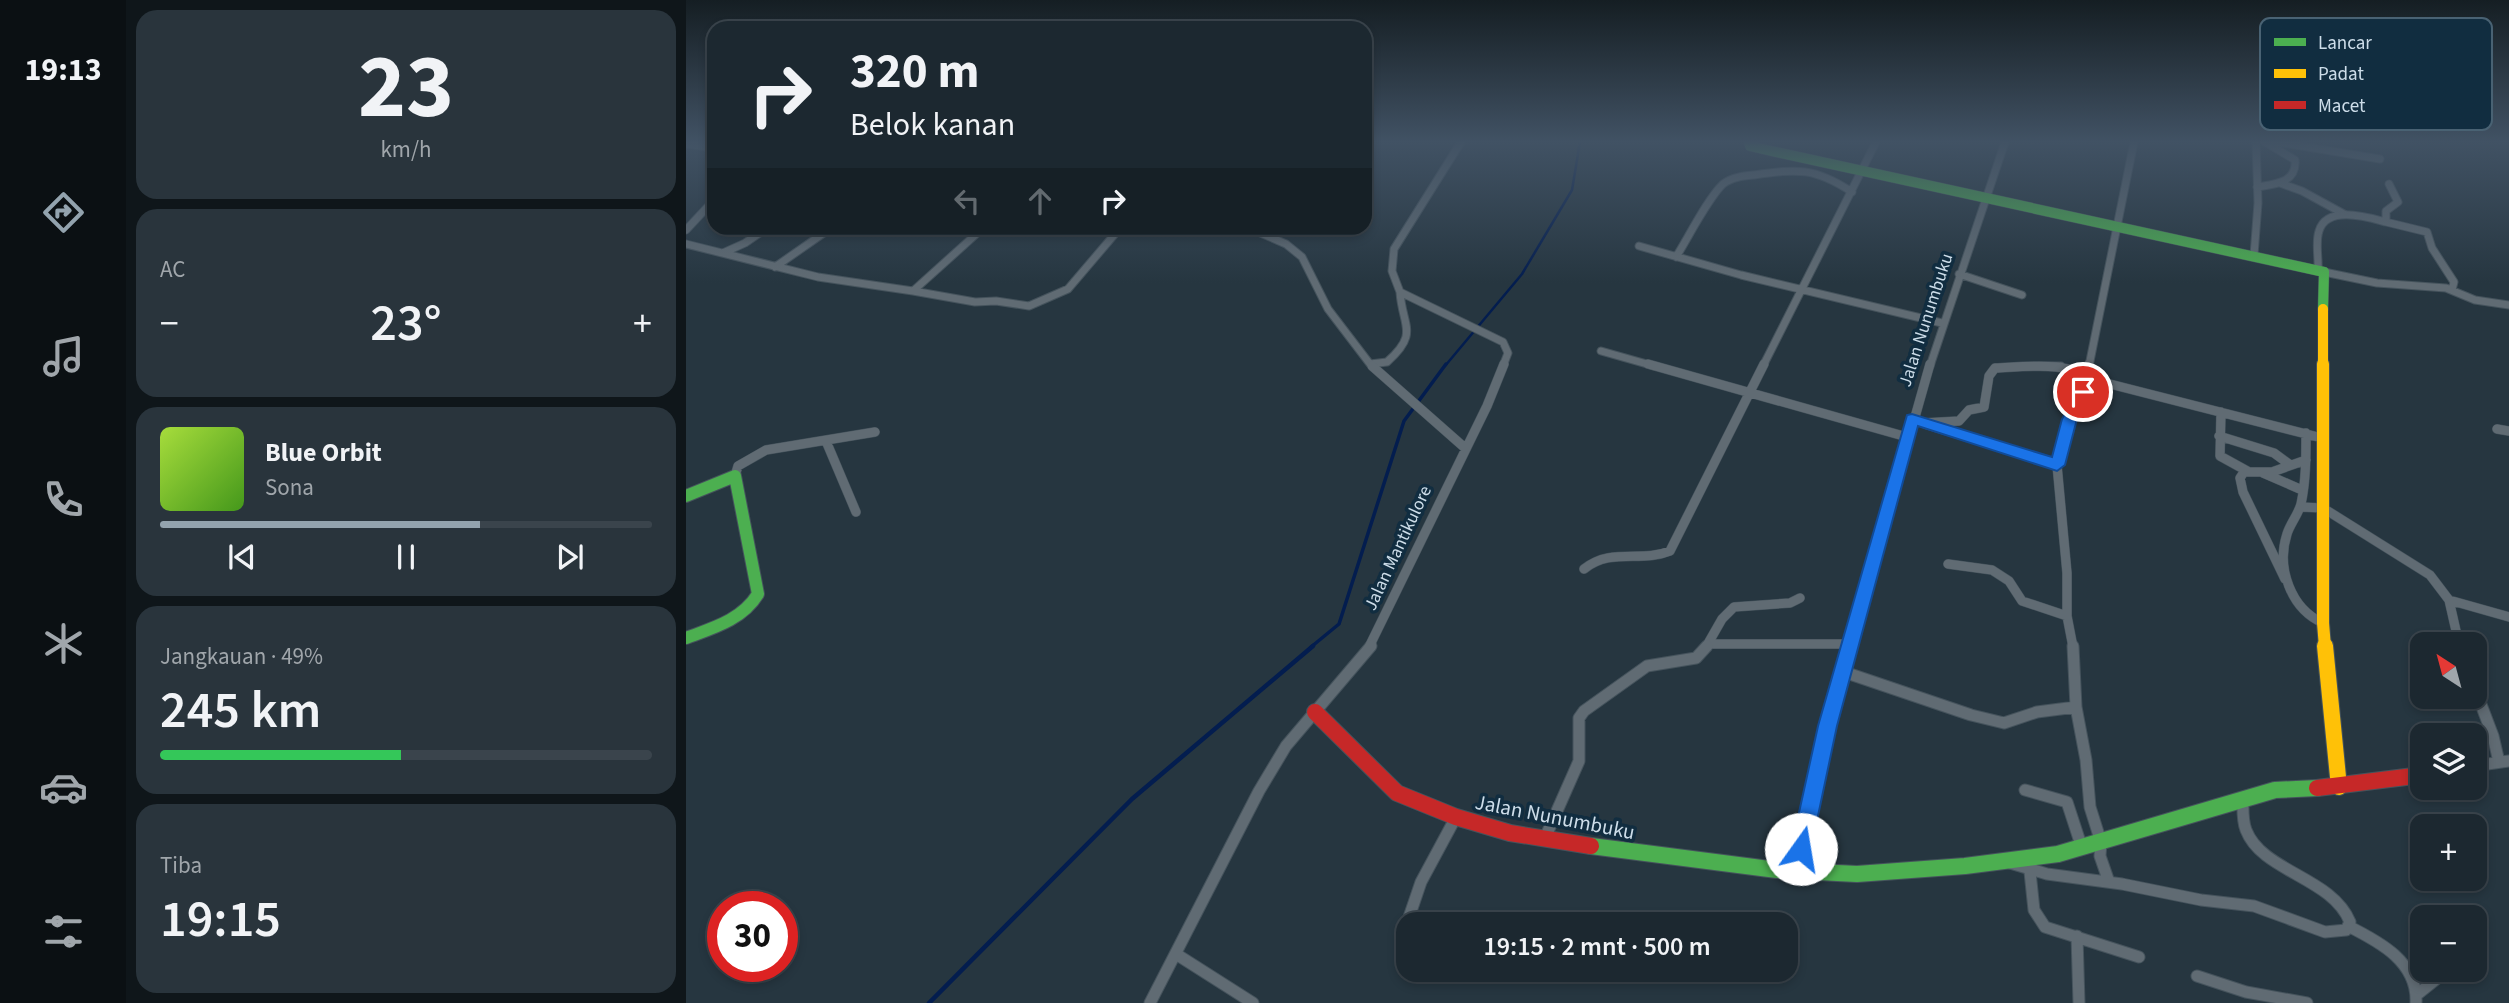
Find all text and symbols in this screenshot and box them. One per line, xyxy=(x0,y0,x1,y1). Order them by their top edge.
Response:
legend xyxy=(2260,18,2492,130)
text: 23 xyxy=(358,23,454,152)
text: Lancar xyxy=(2318,30,2372,57)
text: 320 m xyxy=(850,37,979,107)
text: 19:13 xyxy=(24,47,102,93)
icon: right xyxy=(735,49,826,140)
text: Padat xyxy=(2318,61,2364,88)
text: Macet xyxy=(2318,93,2366,120)
text: Belok kanan xyxy=(850,102,1015,148)
text: km/h xyxy=(380,133,432,166)
icon: left xyxy=(948,182,986,220)
icon: ahead xyxy=(1021,182,1059,220)
icon: right xyxy=(1094,182,1132,220)
icon: directions xyxy=(39,188,88,237)
street label: Jalan Nunumbuku xyxy=(1893,250,1959,390)
text: AC xyxy=(160,253,185,286)
text: 23° xyxy=(370,287,442,361)
text: − xyxy=(160,297,179,351)
text: + xyxy=(633,297,652,351)
icon: music xyxy=(39,332,88,381)
pin xyxy=(2053,362,2113,422)
icon: arrive xyxy=(2064,373,2102,411)
text: Blue Orbit xyxy=(265,434,382,471)
text: Sona xyxy=(265,471,314,504)
icon: phone xyxy=(39,475,88,524)
street label: Jalan Mantikulore xyxy=(1358,481,1438,615)
icon: previous xyxy=(223,538,261,576)
icon: pause xyxy=(387,538,425,576)
icon: next xyxy=(551,538,589,576)
icon: climate xyxy=(39,619,88,668)
north arrow xyxy=(2410,632,2487,709)
map controls xyxy=(2410,632,2487,982)
text: Jangkauan · 49% xyxy=(160,640,323,673)
text: 245 km xyxy=(160,674,321,748)
button: layers xyxy=(2410,723,2487,800)
icon: car xyxy=(39,763,88,812)
street label: Jalan Nunumbuku xyxy=(1473,787,1637,847)
position arrow xyxy=(1764,812,1838,886)
button: + xyxy=(2410,814,2487,891)
text: Tiba xyxy=(160,849,202,882)
text: 19:15 xyxy=(160,883,281,957)
speed limit sign: 30 xyxy=(707,891,798,982)
button: − xyxy=(2410,905,2487,982)
icon: filters xyxy=(39,907,88,956)
text: 19:15 · 2 mnt · 500 m xyxy=(1483,928,1711,965)

